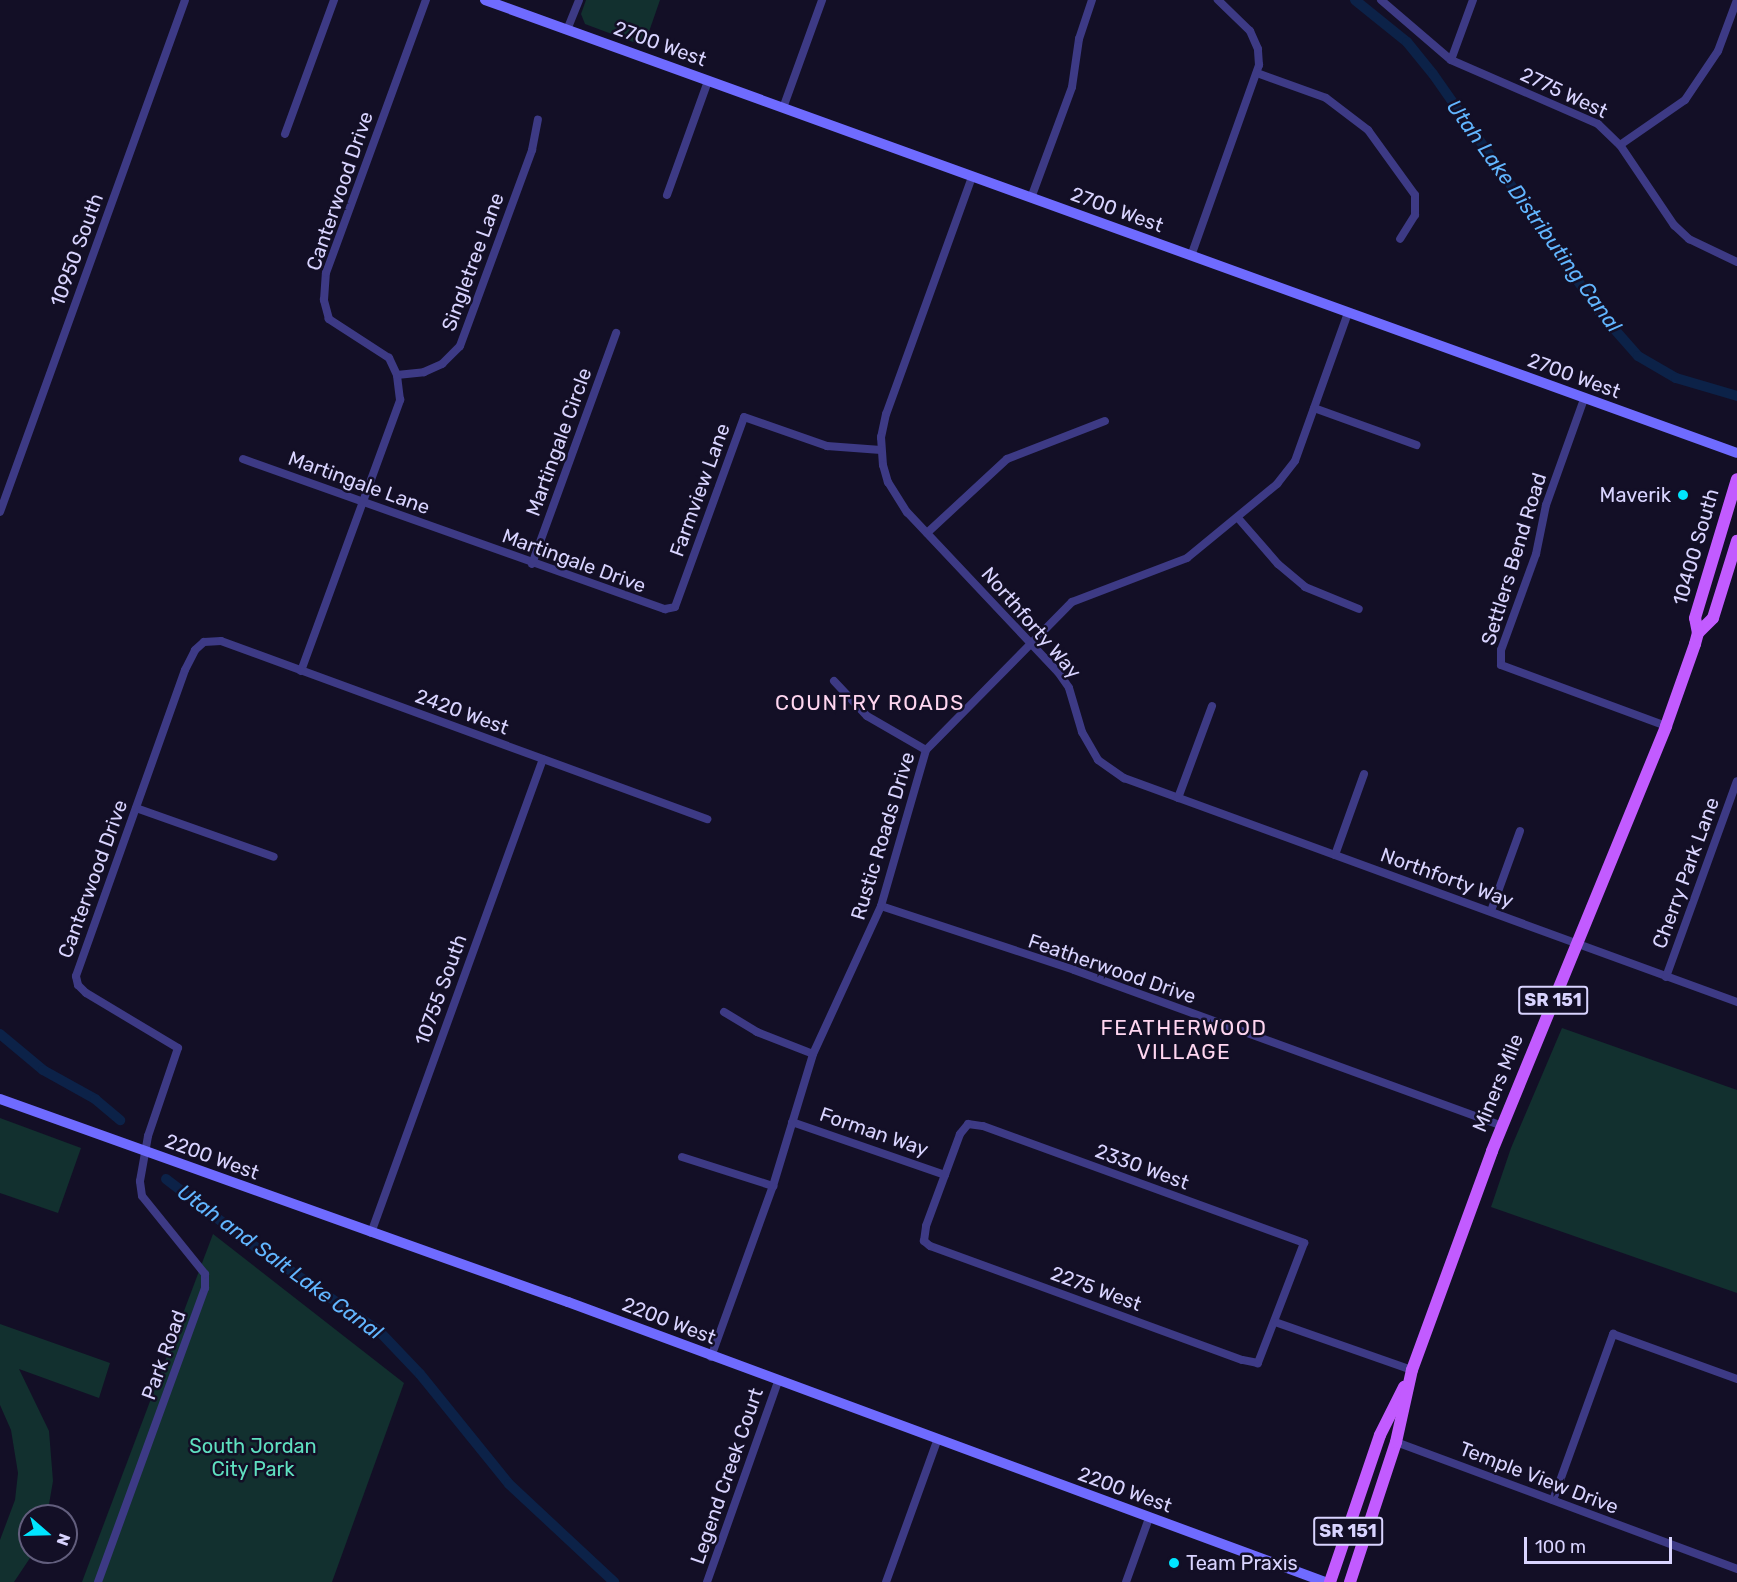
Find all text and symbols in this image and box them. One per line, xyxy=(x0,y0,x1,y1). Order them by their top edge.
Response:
street label: 2700 West xyxy=(610,16,710,72)
street label: 2775 West xyxy=(1516,62,1612,124)
water label: Utah Lake Distributing Canal xyxy=(1441,95,1627,337)
street label: Canterwood Drive xyxy=(302,108,378,274)
street label: 2700 West xyxy=(1067,182,1167,238)
street label: 10950 South xyxy=(45,190,109,310)
street label: Singletree Lane xyxy=(437,190,509,334)
street label: 2700 West xyxy=(1524,348,1624,404)
street label: Martingale Circle xyxy=(521,365,597,519)
street label: Farmview Lane xyxy=(665,420,735,560)
street label: Martingale Lane xyxy=(285,446,433,520)
street label: Settlers Bend Road xyxy=(1476,470,1552,648)
place label: Maverik xyxy=(1600,483,1671,507)
street label: 10400 South xyxy=(1668,486,1724,608)
marker: Maverik xyxy=(1676,488,1690,502)
street label: Martingale Drive xyxy=(499,524,649,598)
street label: Northforty Way xyxy=(976,562,1086,684)
street label: 2420 West xyxy=(412,684,512,740)
district label: COUNTRY ROADS xyxy=(775,690,965,716)
street label: Rustic Roads Drive xyxy=(846,749,920,923)
street label: Cherry Park Lane xyxy=(1647,794,1725,952)
street label: Canterwood Drive xyxy=(53,797,133,961)
street label: Northforty Way xyxy=(1377,843,1517,913)
street label: Featherwood Drive xyxy=(1025,929,1199,1009)
street label: 10755 South xyxy=(410,931,472,1049)
road number: SR 151 xyxy=(1517,985,1589,1015)
district label: FEATHERWOOD VILLAGE xyxy=(1101,1015,1267,1065)
street label: Miners Mile xyxy=(1467,1031,1529,1135)
street label: Forman Way xyxy=(816,1102,932,1162)
street label: 2200 West xyxy=(162,1129,262,1185)
street label: 2330 West xyxy=(1092,1139,1192,1195)
water label: Utah and Salt Lake Canal xyxy=(173,1179,387,1345)
street label: 2275 West xyxy=(1047,1261,1145,1317)
street label: 2200 West xyxy=(619,1292,719,1350)
street label: Park Road xyxy=(137,1307,191,1403)
street label: Legend Creek Court xyxy=(686,1385,768,1567)
park label: South Jordan City Park xyxy=(189,1434,317,1481)
street label: Temple View Drive xyxy=(1456,1436,1622,1520)
street label: 2200 West xyxy=(1075,1462,1175,1518)
north arrow xyxy=(18,1504,78,1564)
road number: SR 151 xyxy=(1312,1516,1384,1546)
scale bar xyxy=(1527,1525,1676,1563)
text: N xyxy=(53,1531,74,1548)
text: 100 m xyxy=(1535,1536,1586,1558)
place label: Team Praxis xyxy=(1186,1551,1298,1575)
marker: Team Praxis xyxy=(1167,1556,1181,1570)

